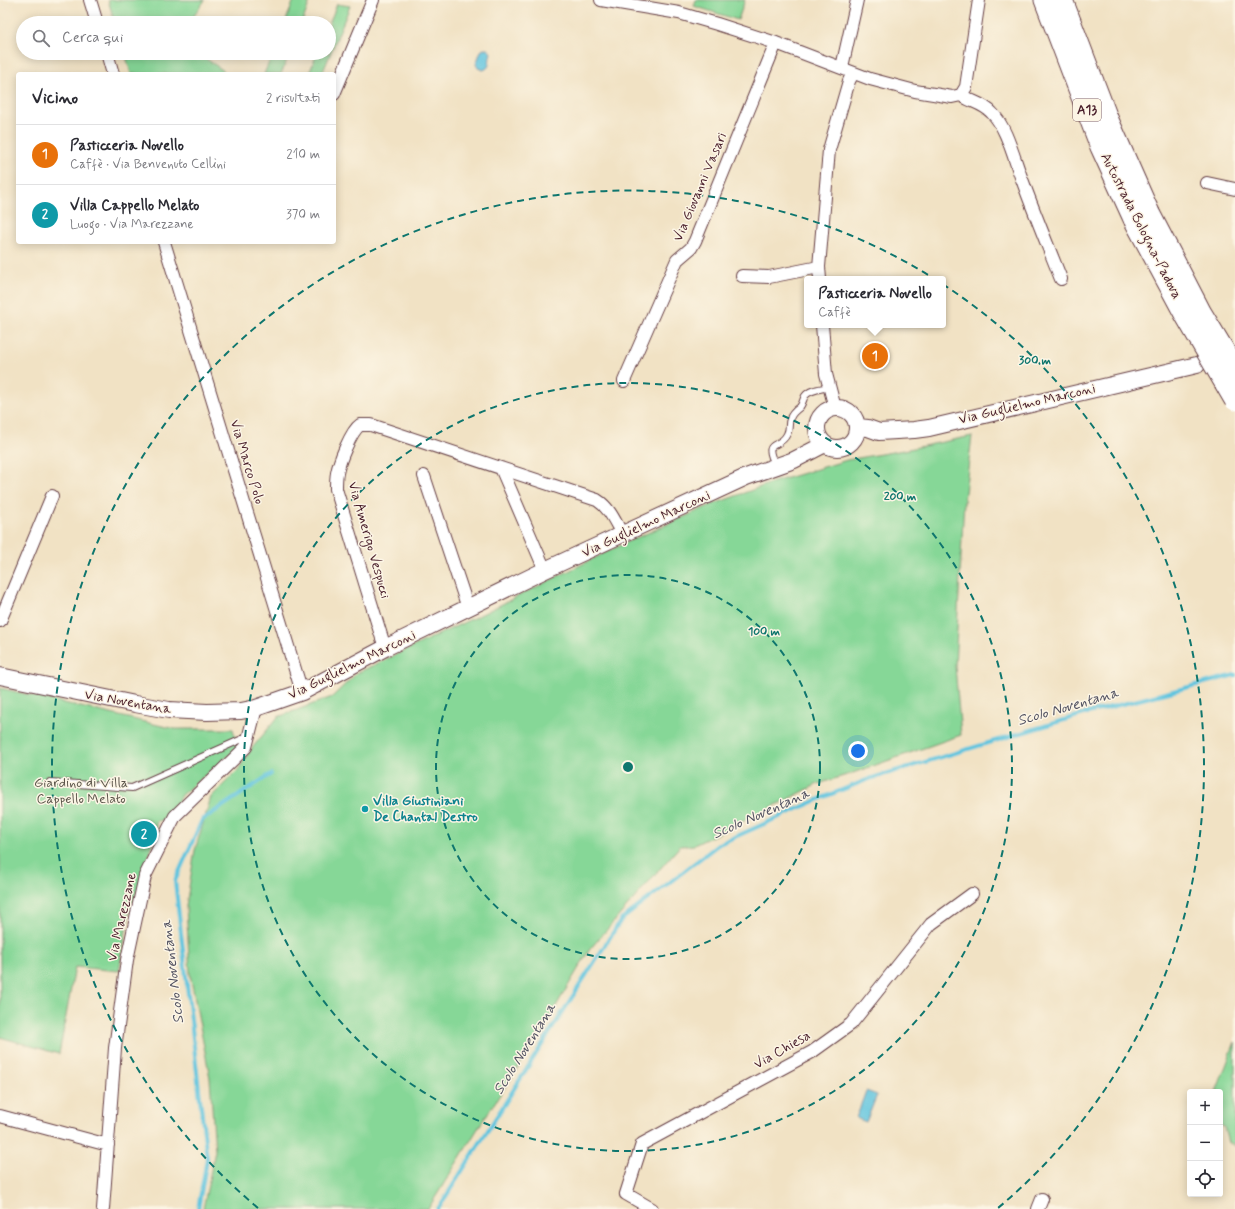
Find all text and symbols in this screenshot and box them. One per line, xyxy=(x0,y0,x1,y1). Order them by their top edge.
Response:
search box xyxy=(16,16,336,60)
icon: search xyxy=(30,27,52,49)
text: Cerca qui xyxy=(62,28,123,48)
text: Vicino xyxy=(32,87,78,109)
text: 2 risultati xyxy=(266,90,320,107)
road number: A13 xyxy=(1073,99,1101,121)
street label: Via Giovanni Vasari xyxy=(669,130,731,244)
text: Pasticceria Novello xyxy=(70,136,184,156)
text: 1 xyxy=(42,146,48,163)
text: 210 m xyxy=(286,146,320,163)
street label: Autostrada Bologna-Padova xyxy=(1094,150,1186,303)
text: Caffè · Via Benvenuto Cellini xyxy=(70,156,226,173)
text: Villa Cappello Melato xyxy=(70,196,199,216)
text: 2 xyxy=(42,206,48,223)
text: 370 m xyxy=(286,206,320,223)
text: Luogo · Via Marezzane xyxy=(70,216,194,233)
popup xyxy=(804,276,946,328)
text: Pasticceria Novello xyxy=(818,284,932,304)
text: Caffè xyxy=(818,304,851,321)
pin: 1 xyxy=(862,341,888,371)
text: 300 m xyxy=(1019,353,1052,369)
street label: Via Guglielmo Marconi xyxy=(957,379,1098,430)
street label: Via Marco Polo xyxy=(226,418,268,506)
street label: Via Amerigo Vespucci xyxy=(343,479,394,601)
street label: Via Guglielmo Marconi xyxy=(579,486,714,564)
text: 200 m xyxy=(884,489,917,505)
text: 100 m xyxy=(748,624,781,640)
street label: Via Guglielmo Marconi xyxy=(285,626,420,706)
water label: Scolo Noventana xyxy=(1015,683,1122,731)
street label: Via Noventana xyxy=(83,686,173,719)
your location xyxy=(848,741,868,761)
centre of rings xyxy=(621,760,635,774)
park label: Giardino di Villa Cappello Melato xyxy=(34,774,128,808)
water label: Scolo Noventana xyxy=(709,783,814,844)
place label: Villa Giustiniani De Chantal Destro xyxy=(373,792,478,826)
marker: Villa Giustiniani De Chantal Destro xyxy=(360,804,370,814)
pin: 2 xyxy=(131,819,157,849)
street label: Via Marezzane xyxy=(103,871,141,963)
water label: Scolo Noventana xyxy=(157,918,189,1025)
water label: Scolo Noventana xyxy=(489,999,562,1099)
street label: Via Chiesa xyxy=(750,1026,814,1073)
map controls xyxy=(1187,1089,1223,1197)
button: + xyxy=(1187,1089,1223,1125)
button: − xyxy=(1187,1125,1223,1161)
button: locate xyxy=(1187,1161,1223,1197)

